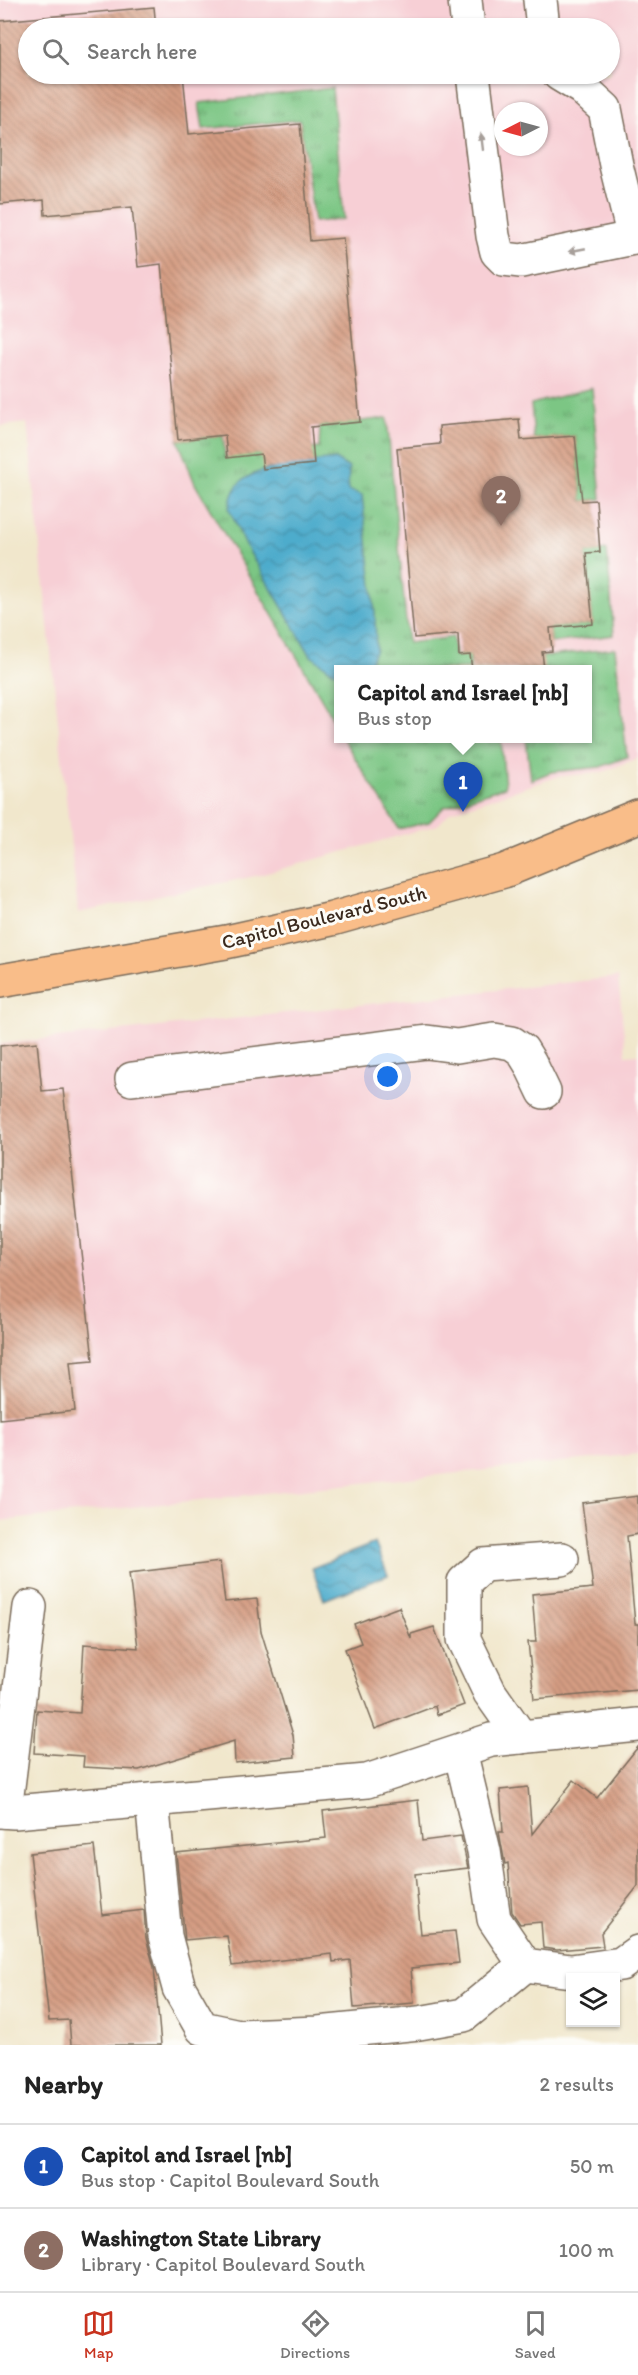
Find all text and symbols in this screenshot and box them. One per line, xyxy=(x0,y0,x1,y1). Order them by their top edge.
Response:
search box xyxy=(18,18,620,84)
icon: search xyxy=(39,35,72,68)
text: Search here xyxy=(87,38,197,65)
north arrow xyxy=(494,102,548,156)
one-way arrow xyxy=(477,133,487,152)
one-way arrow xyxy=(568,245,586,255)
pin: 2 xyxy=(482,476,520,526)
popup xyxy=(334,665,592,743)
text: Capitol and Israel [nb] xyxy=(357,679,569,706)
text: Bus stop xyxy=(357,706,432,730)
pin: 1 xyxy=(444,762,482,812)
street label: Capitol Boulevard South xyxy=(219,880,429,954)
your location xyxy=(373,1062,402,1091)
map controls xyxy=(566,1973,620,2027)
button: layers xyxy=(566,1973,620,2027)
text: Nearby xyxy=(24,2068,103,2100)
text: 2 results xyxy=(540,2072,614,2096)
text: Capitol and Israel [nb] xyxy=(81,2141,292,2168)
text: 1 xyxy=(39,2154,48,2178)
text: 50 m xyxy=(570,2154,614,2178)
text: Bus stop · Capitol Boulevard South xyxy=(81,2168,379,2192)
text: Washington State Library xyxy=(81,2225,321,2252)
text: 2 xyxy=(38,2238,49,2262)
text: 100 m xyxy=(559,2238,614,2262)
text: Library · Capitol Boulevard South xyxy=(81,2252,365,2276)
tab: Map xyxy=(82,2307,115,2362)
tab: Directions xyxy=(280,2307,350,2362)
tab: Saved xyxy=(515,2307,556,2362)

